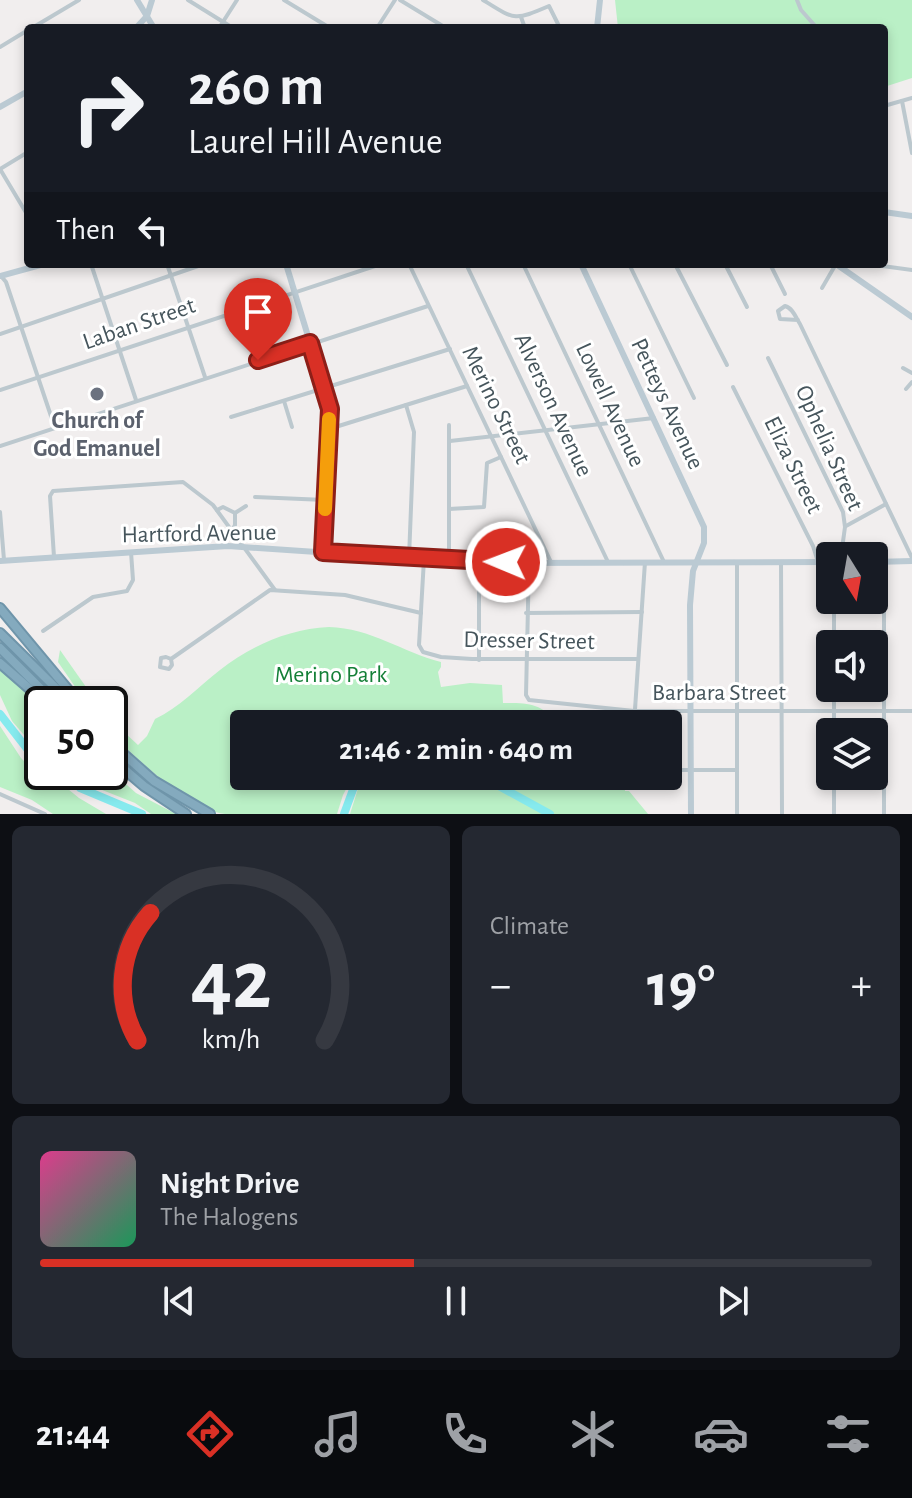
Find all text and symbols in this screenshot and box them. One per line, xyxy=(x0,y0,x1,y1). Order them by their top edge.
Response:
icon: right xyxy=(56,56,160,160)
text: 260 m xyxy=(188,59,324,115)
text: Laurel Hill Avenue xyxy=(188,124,443,160)
icon: left xyxy=(131,208,175,252)
text: Then xyxy=(56,215,115,245)
pin xyxy=(224,278,292,360)
icon: arrive xyxy=(236,290,280,334)
street label: Laban Street xyxy=(80,293,199,354)
street label: Alverson Avenue xyxy=(509,330,597,480)
street label: Petteys Avenue xyxy=(626,335,708,473)
street label: Lowell Avenue xyxy=(571,339,649,471)
street label: Merino Street xyxy=(457,342,535,468)
street label: Ophelia Street xyxy=(791,382,867,515)
marker: Church of God Emanuel xyxy=(88,385,106,403)
place label: Church of God Emanuel xyxy=(33,409,161,461)
street label: Eliza Street xyxy=(759,413,827,518)
position arrow xyxy=(464,520,548,604)
street label: Hartford Avenue xyxy=(121,521,277,547)
north arrow xyxy=(816,542,888,614)
map controls xyxy=(816,542,888,790)
street label: Dresser Street xyxy=(463,628,595,654)
button: sound xyxy=(816,630,888,702)
park label: Merino Park xyxy=(275,663,387,687)
street label: Barbara Street xyxy=(652,681,786,705)
speed limit sign: 50 xyxy=(24,686,128,790)
button: layers xyxy=(816,718,888,790)
text: 21:46 · 2 min · 640 m xyxy=(339,735,573,765)
text: Climate xyxy=(490,913,569,939)
text: 42 xyxy=(190,940,272,1024)
text: 19° xyxy=(647,957,715,1017)
text: − xyxy=(490,964,511,1008)
text: + xyxy=(851,964,872,1008)
text: km/h xyxy=(202,1025,260,1054)
text: Night Drive xyxy=(160,1169,299,1199)
text: The Halogens xyxy=(160,1204,298,1230)
icon: previous xyxy=(157,1279,201,1323)
icon: pause xyxy=(434,1279,478,1323)
icon: next xyxy=(711,1279,755,1323)
icon: directions xyxy=(182,1406,238,1462)
icon: music xyxy=(310,1406,366,1462)
icon: phone xyxy=(437,1406,493,1462)
icon: climate xyxy=(565,1406,621,1462)
icon: car xyxy=(693,1406,749,1462)
icon: filters xyxy=(820,1406,876,1462)
text: 21:44 xyxy=(36,1416,110,1452)

